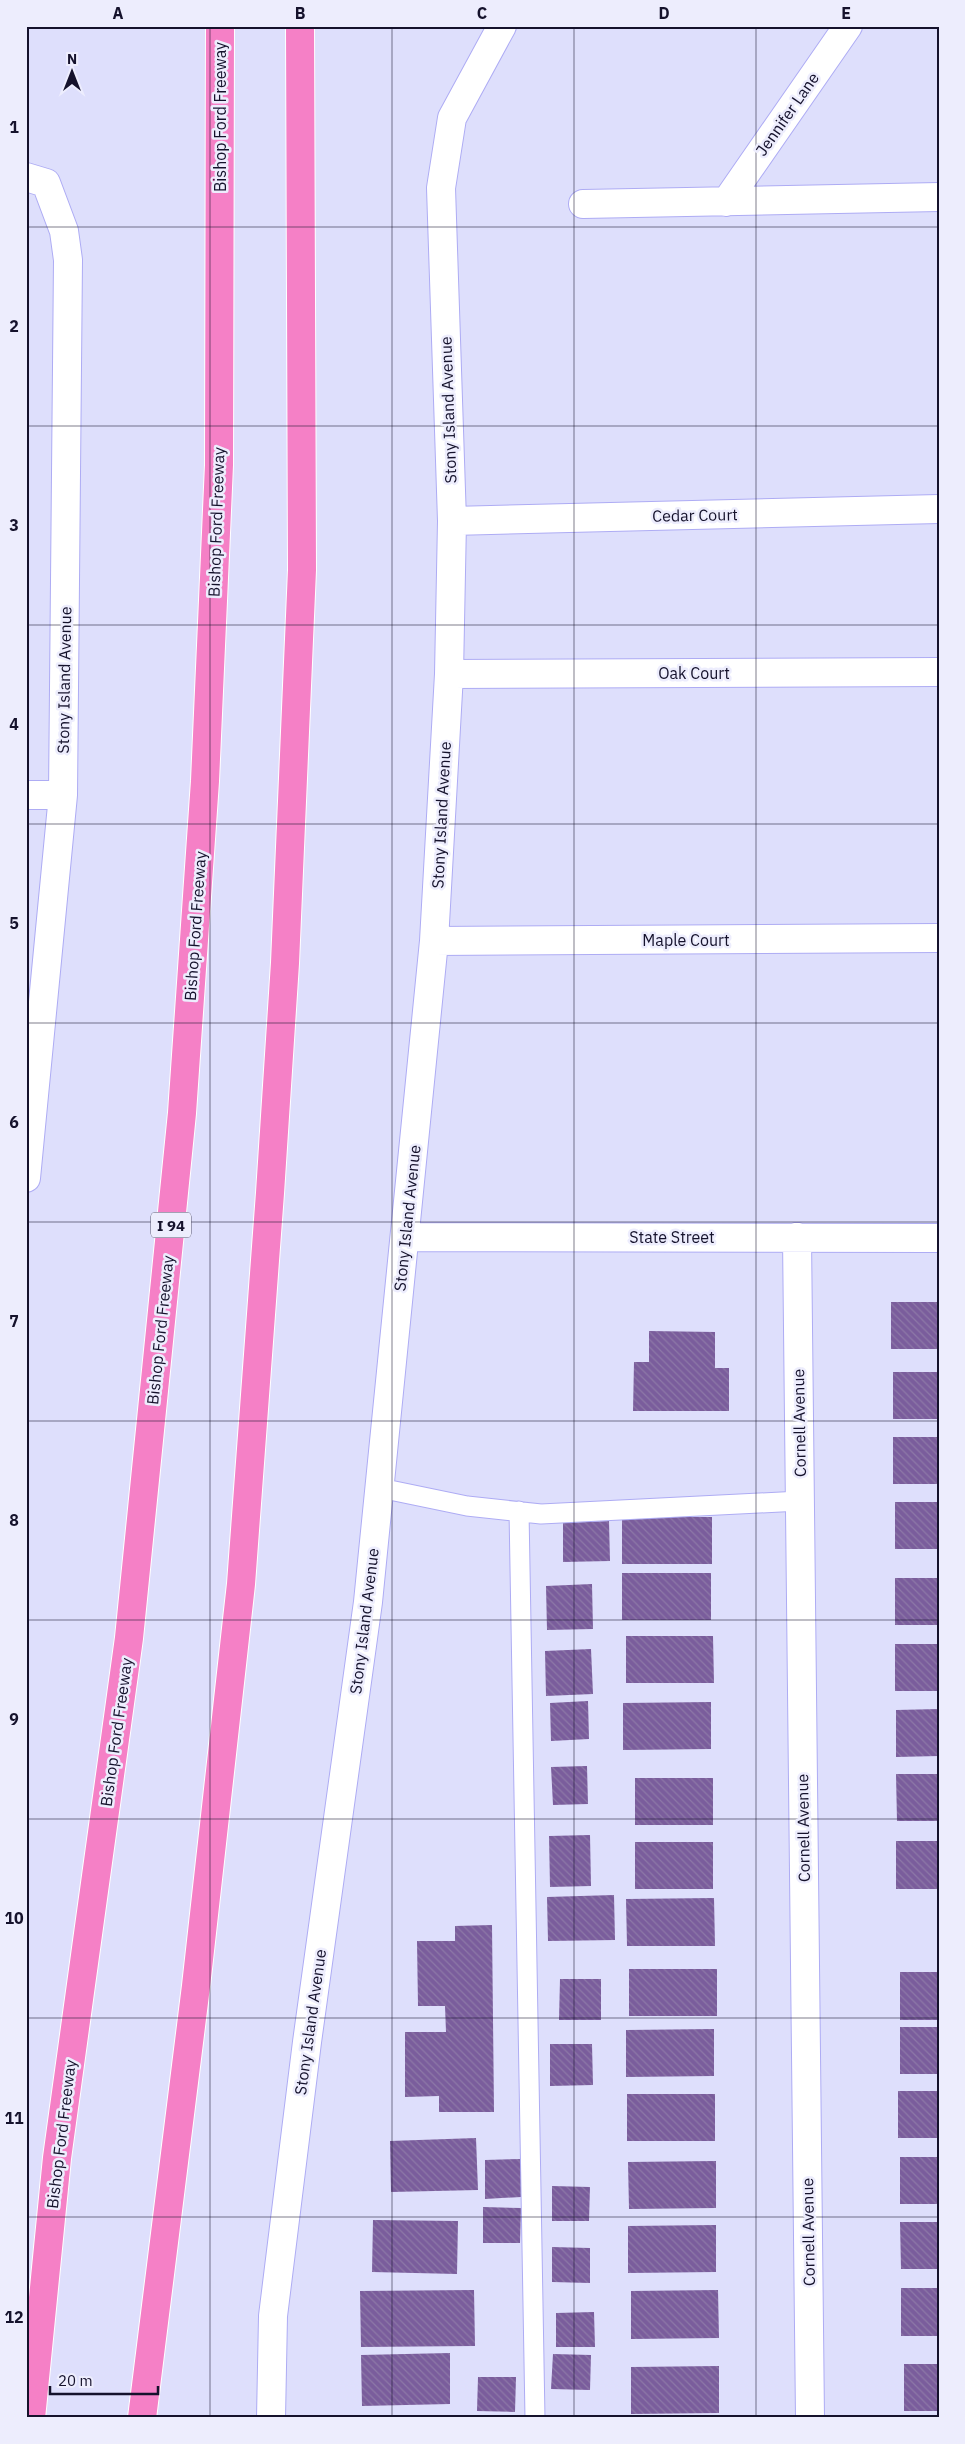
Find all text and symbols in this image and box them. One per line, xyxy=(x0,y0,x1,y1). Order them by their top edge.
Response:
text: A xyxy=(113,3,124,23)
text: B xyxy=(295,3,306,23)
text: C xyxy=(477,3,487,23)
text: D xyxy=(658,3,670,23)
text: E xyxy=(841,3,851,23)
street label: Bishop Ford Freeway xyxy=(210,42,230,192)
north arrow xyxy=(48,48,98,98)
text: N xyxy=(67,50,77,68)
street label: Jennifer Lane xyxy=(751,68,823,160)
text: 1 xyxy=(9,117,19,137)
text: 2 xyxy=(9,316,19,336)
street label: Stony Island Avenue xyxy=(435,336,461,484)
street label: Bishop Ford Freeway xyxy=(203,447,229,597)
street label: Cedar Court xyxy=(652,504,738,526)
text: 3 xyxy=(9,515,19,535)
street label: Stony Island Avenue xyxy=(53,606,75,754)
street label: Oak Court xyxy=(658,663,730,683)
text: 4 xyxy=(9,714,19,734)
street label: Stony Island Avenue xyxy=(427,741,455,889)
street label: Bishop Ford Freeway xyxy=(180,850,210,1002)
text: 5 xyxy=(9,913,19,933)
street label: Maple Court xyxy=(642,930,730,950)
text: 6 xyxy=(9,1112,19,1132)
street label: Stony Island Avenue xyxy=(389,1144,425,1292)
road number: I 94 xyxy=(151,1212,191,1238)
street label: State Street xyxy=(629,1227,715,1247)
street label: Bishop Ford Freeway xyxy=(142,1254,178,1406)
text: 7 xyxy=(9,1311,19,1331)
street label: Cornell Avenue xyxy=(788,1368,810,1477)
text: 8 xyxy=(9,1510,19,1530)
street label: Stony Island Avenue xyxy=(345,1547,383,1695)
street label: Bishop Ford Freeway xyxy=(96,1656,136,1808)
text: 9 xyxy=(9,1709,19,1729)
street label: Cornell Avenue xyxy=(792,1773,814,1882)
text: 10 xyxy=(4,1908,24,1928)
street label: Stony Island Avenue xyxy=(290,1948,330,2096)
street label: Bishop Ford Freeway xyxy=(42,2058,80,2210)
text: 11 xyxy=(4,2108,24,2128)
street label: Cornell Avenue xyxy=(797,2177,819,2286)
text: 12 xyxy=(4,2307,24,2327)
scale bar xyxy=(50,2364,158,2396)
text: 20 m xyxy=(58,2371,93,2390)

